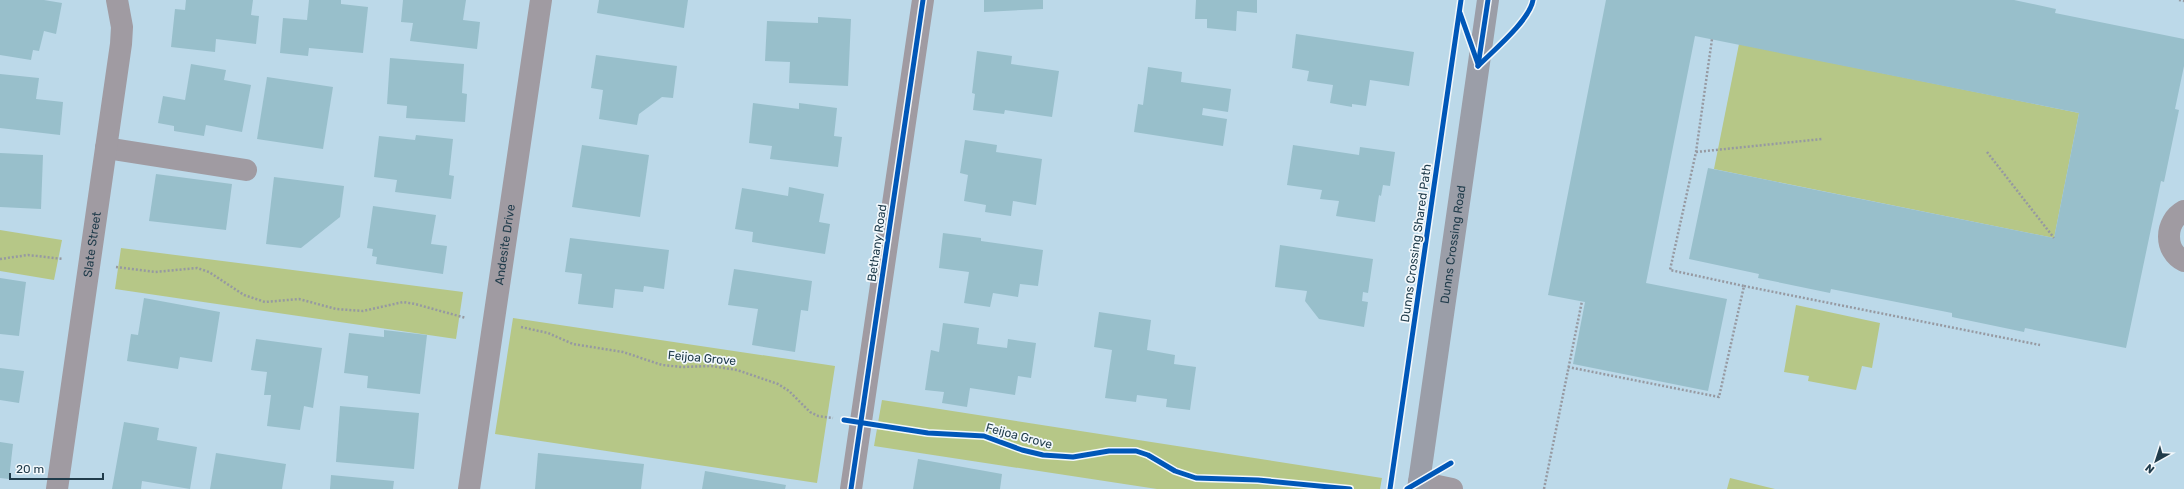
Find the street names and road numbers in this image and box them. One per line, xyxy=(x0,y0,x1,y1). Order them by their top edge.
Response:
street label: Dunns Crossing Shared Path xyxy=(1398,163,1434,323)
street label: Dunns Crossing Road xyxy=(1438,184,1468,305)
street label: Andesite Drive xyxy=(492,203,518,286)
street label: Bethany Road xyxy=(865,203,889,283)
street label: Slate Street xyxy=(81,211,104,278)
street label: Feijoa Grove xyxy=(667,348,737,368)
street label: Feijoa Grove xyxy=(984,420,1054,452)

